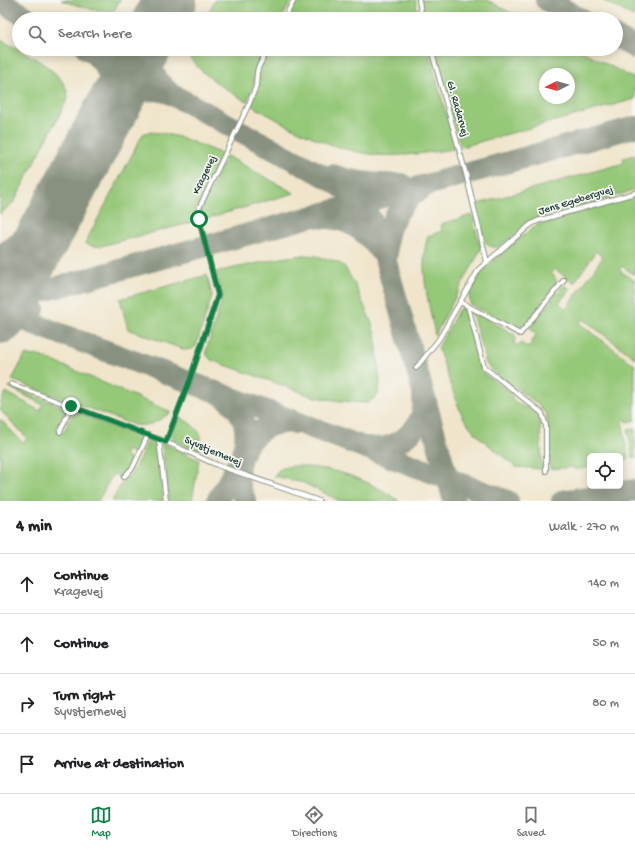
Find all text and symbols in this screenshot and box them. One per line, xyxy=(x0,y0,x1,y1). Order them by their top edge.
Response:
search box xyxy=(12,12,623,56)
icon: search xyxy=(26,23,48,45)
text: Search here xyxy=(58,25,132,43)
north arrow xyxy=(539,68,575,104)
street label: Gl. Radarvej xyxy=(443,80,471,138)
street label: Kragevej xyxy=(190,154,220,196)
street label: Jens Egebergvej xyxy=(537,184,615,218)
route start xyxy=(190,210,208,228)
route end xyxy=(62,397,80,415)
street label: Syvstjernevej xyxy=(182,434,244,470)
map controls xyxy=(587,453,623,489)
button: locate xyxy=(587,453,623,489)
text: 4 min xyxy=(16,517,52,537)
text: Walk · 270 m xyxy=(549,520,619,535)
text: Continue xyxy=(54,567,108,585)
icon: ahead xyxy=(16,573,38,595)
text: 140 m xyxy=(588,576,619,591)
text: Kragevej xyxy=(54,585,103,600)
icon: ahead xyxy=(16,633,38,655)
text: Continue xyxy=(54,635,108,653)
text: 50 m xyxy=(592,636,619,651)
text: Turn right xyxy=(54,687,114,705)
icon: right xyxy=(16,693,38,715)
text: 80 m xyxy=(592,696,619,711)
text: Syvstjernevej xyxy=(54,705,126,720)
icon: arrive xyxy=(16,753,38,775)
text: Arrive at destination xyxy=(54,755,184,773)
tab: Map xyxy=(90,804,112,840)
tab: Directions xyxy=(292,804,337,840)
tab: Saved xyxy=(517,804,545,840)

